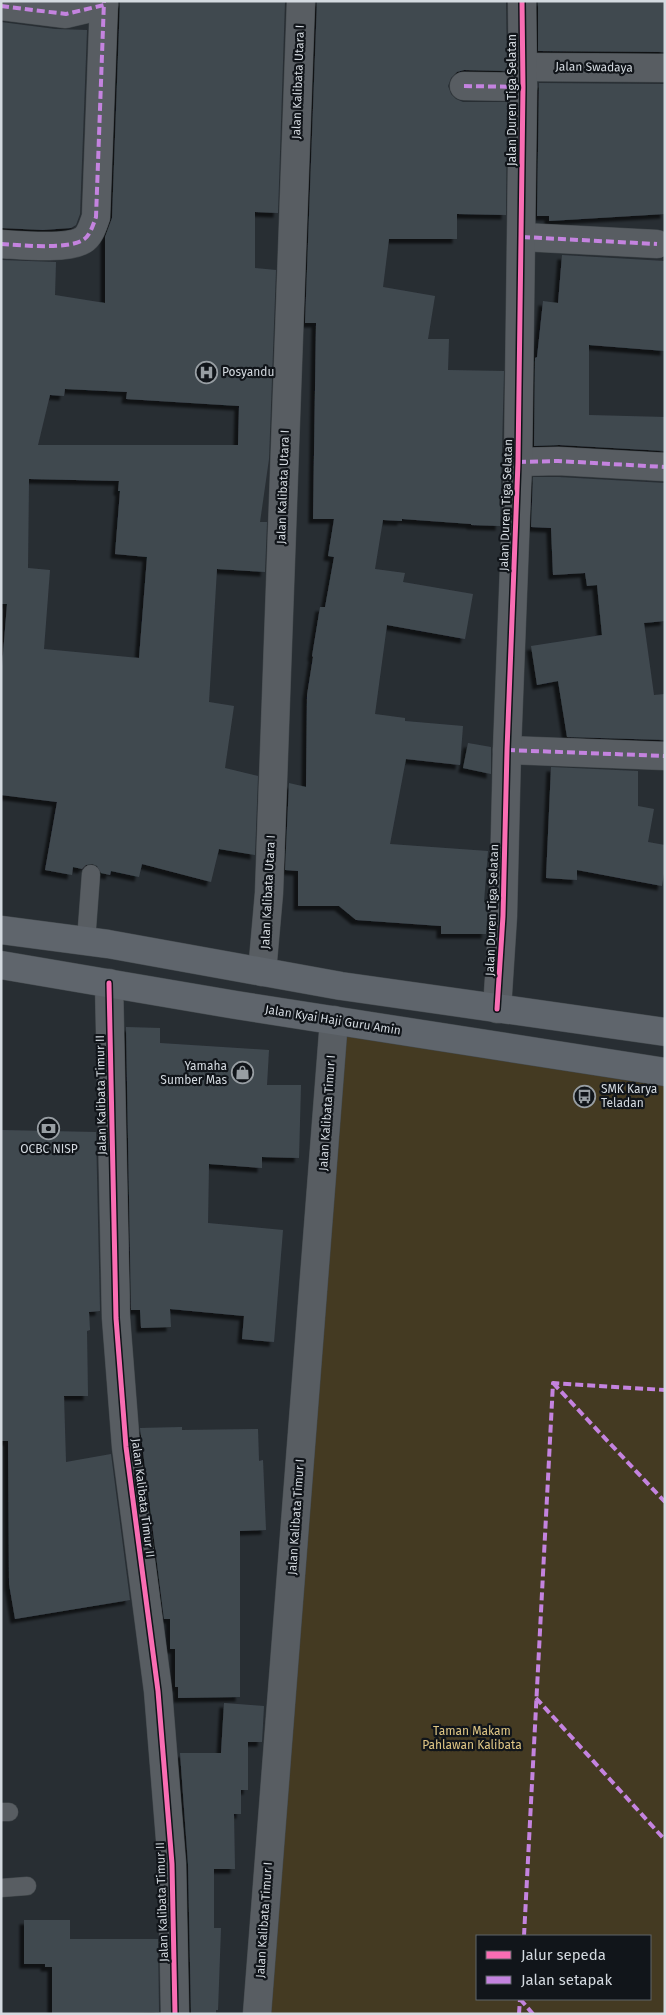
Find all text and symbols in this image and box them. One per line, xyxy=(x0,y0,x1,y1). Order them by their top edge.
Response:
street label: Jalan Kalibata Utara I xyxy=(289,25,307,139)
street label: Jalan Duren Tiga Selatan xyxy=(505,34,519,166)
street label: Jalan Swadaya xyxy=(555,59,633,75)
hospital icon: Posyandu xyxy=(194,360,218,384)
place label: Posyandu xyxy=(222,365,274,379)
street label: Jalan Kalibata Utara I xyxy=(274,430,292,544)
street label: Jalan Duren Tiga Selatan xyxy=(497,439,515,571)
street label: Jalan Kalibata Utara I xyxy=(258,835,278,949)
street label: Jalan Duren Tiga Selatan xyxy=(483,844,501,976)
street label: Jalan Kyai Haji Guru Amin xyxy=(264,1002,402,1038)
street label: Jalan Kalibata Timur II xyxy=(93,1035,109,1155)
street label: Jalan Kalibata Timur I xyxy=(316,1055,338,1171)
place label: Yamaha Sumber Mas xyxy=(160,1059,227,1087)
shop icon: Yamaha Sumber Mas xyxy=(231,1061,255,1085)
place label: SMK Karya Teladan xyxy=(601,1082,657,1110)
bus stop icon: SMK Karya Teladan xyxy=(573,1084,597,1108)
bank icon: OCBC NISP xyxy=(37,1116,61,1140)
place label: OCBC NISP xyxy=(20,1142,78,1156)
street label: Jalan Kalibata Timur II xyxy=(129,1438,157,1558)
street label: Jalan Kalibata Timur I xyxy=(285,1459,307,1575)
park label: Taman Makam Pahlawan Kalibata xyxy=(422,1724,522,1752)
street label: Jalan Kalibata Timur II xyxy=(153,1842,171,1962)
street label: Jalan Kalibata Timur I xyxy=(253,1862,275,1978)
legend xyxy=(476,1935,651,2000)
text: Jalur sepeda xyxy=(521,1946,606,1964)
text: Jalan setapak xyxy=(521,1971,612,1989)

